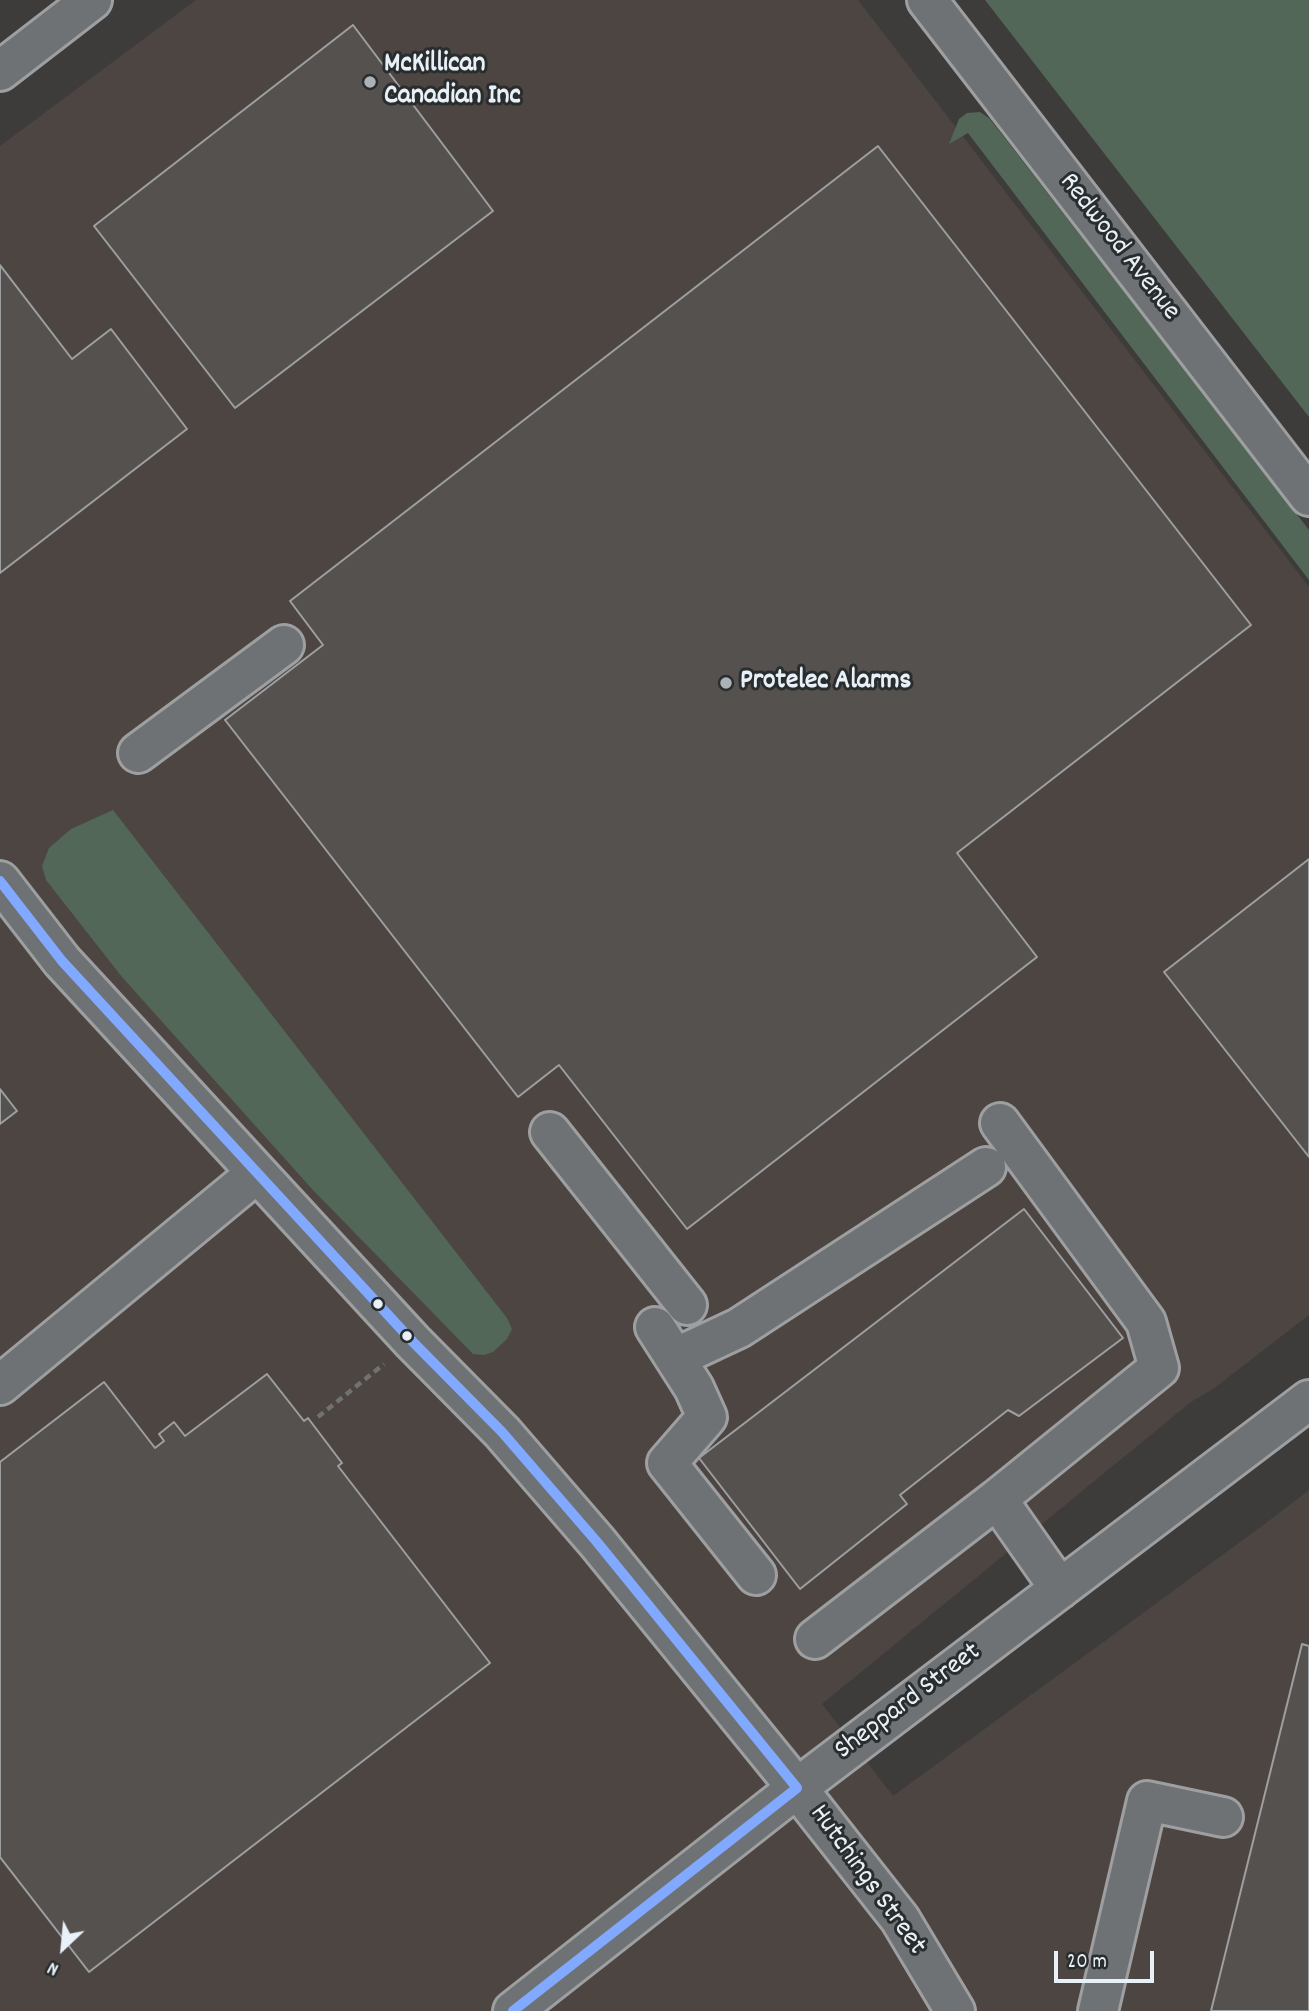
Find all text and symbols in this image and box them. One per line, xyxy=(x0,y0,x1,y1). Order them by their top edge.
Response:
place label: McKillican Canadian Inc xyxy=(384,49,521,115)
marker: McKillican Canadian Inc xyxy=(362,74,378,90)
street label: Redwood Avenue xyxy=(1050,167,1186,329)
place label: Protelec Alarms xyxy=(740,666,911,700)
marker: Protelec Alarms xyxy=(718,675,734,691)
unlabelled marker xyxy=(371,1297,385,1311)
unlabelled marker xyxy=(400,1329,414,1343)
street label: Sheppard Street xyxy=(829,1637,989,1769)
street label: Hutchings Street xyxy=(800,1799,932,1963)
north arrow xyxy=(28,1913,98,1983)
scale bar xyxy=(1057,1938,1157,1982)
text: 20 m xyxy=(1067,1948,1107,1978)
text: N xyxy=(43,1953,64,1982)

